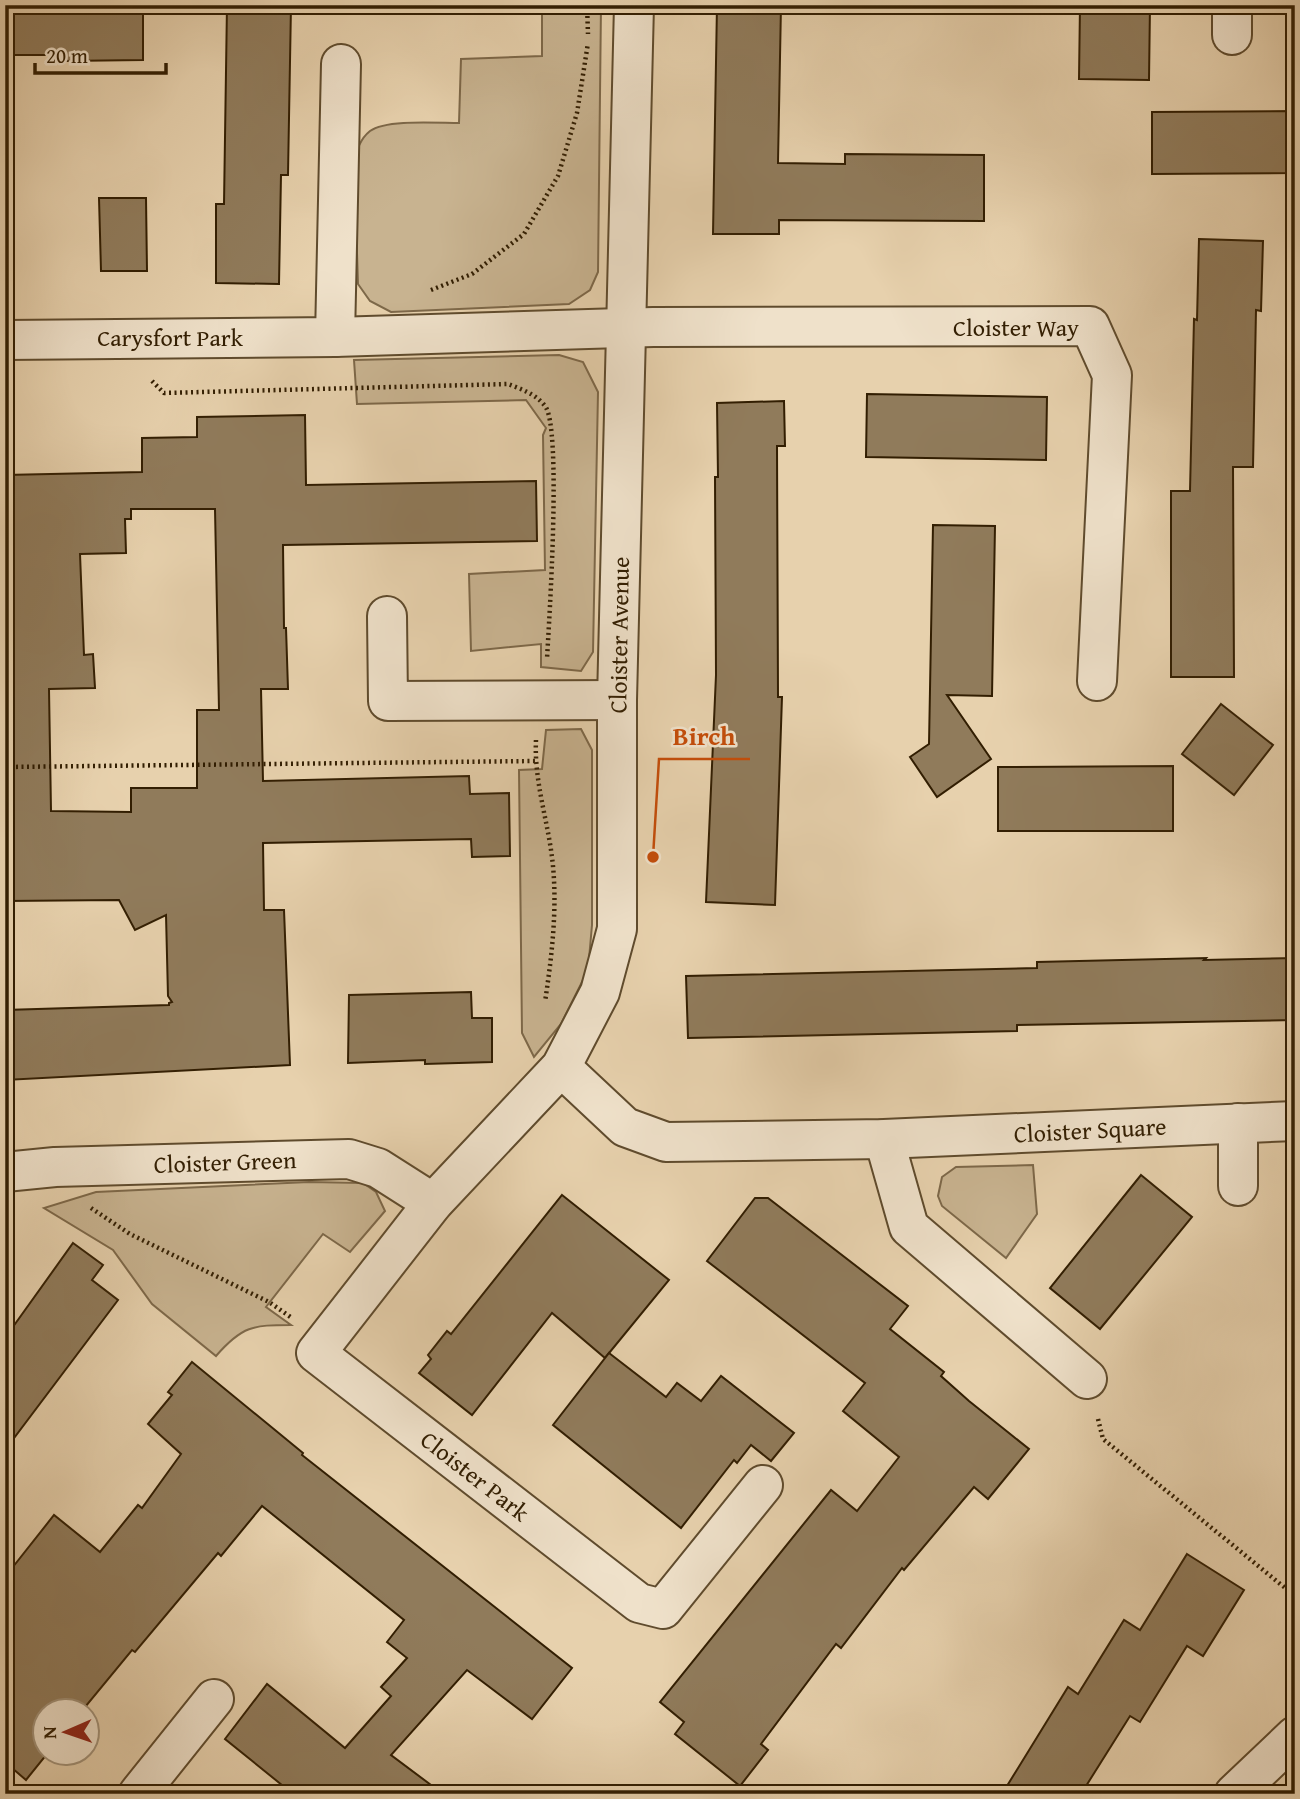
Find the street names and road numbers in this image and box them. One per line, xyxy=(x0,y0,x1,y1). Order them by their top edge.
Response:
street label: Cloister Way xyxy=(953,310,1079,345)
street label: Carysfort Park xyxy=(97,320,244,355)
street label: Cloister Avenue xyxy=(600,556,638,714)
street label: Cloister Square xyxy=(1013,1109,1167,1151)
street label: Cloister Green xyxy=(153,1142,298,1182)
street label: Cloister Park xyxy=(413,1422,537,1530)

